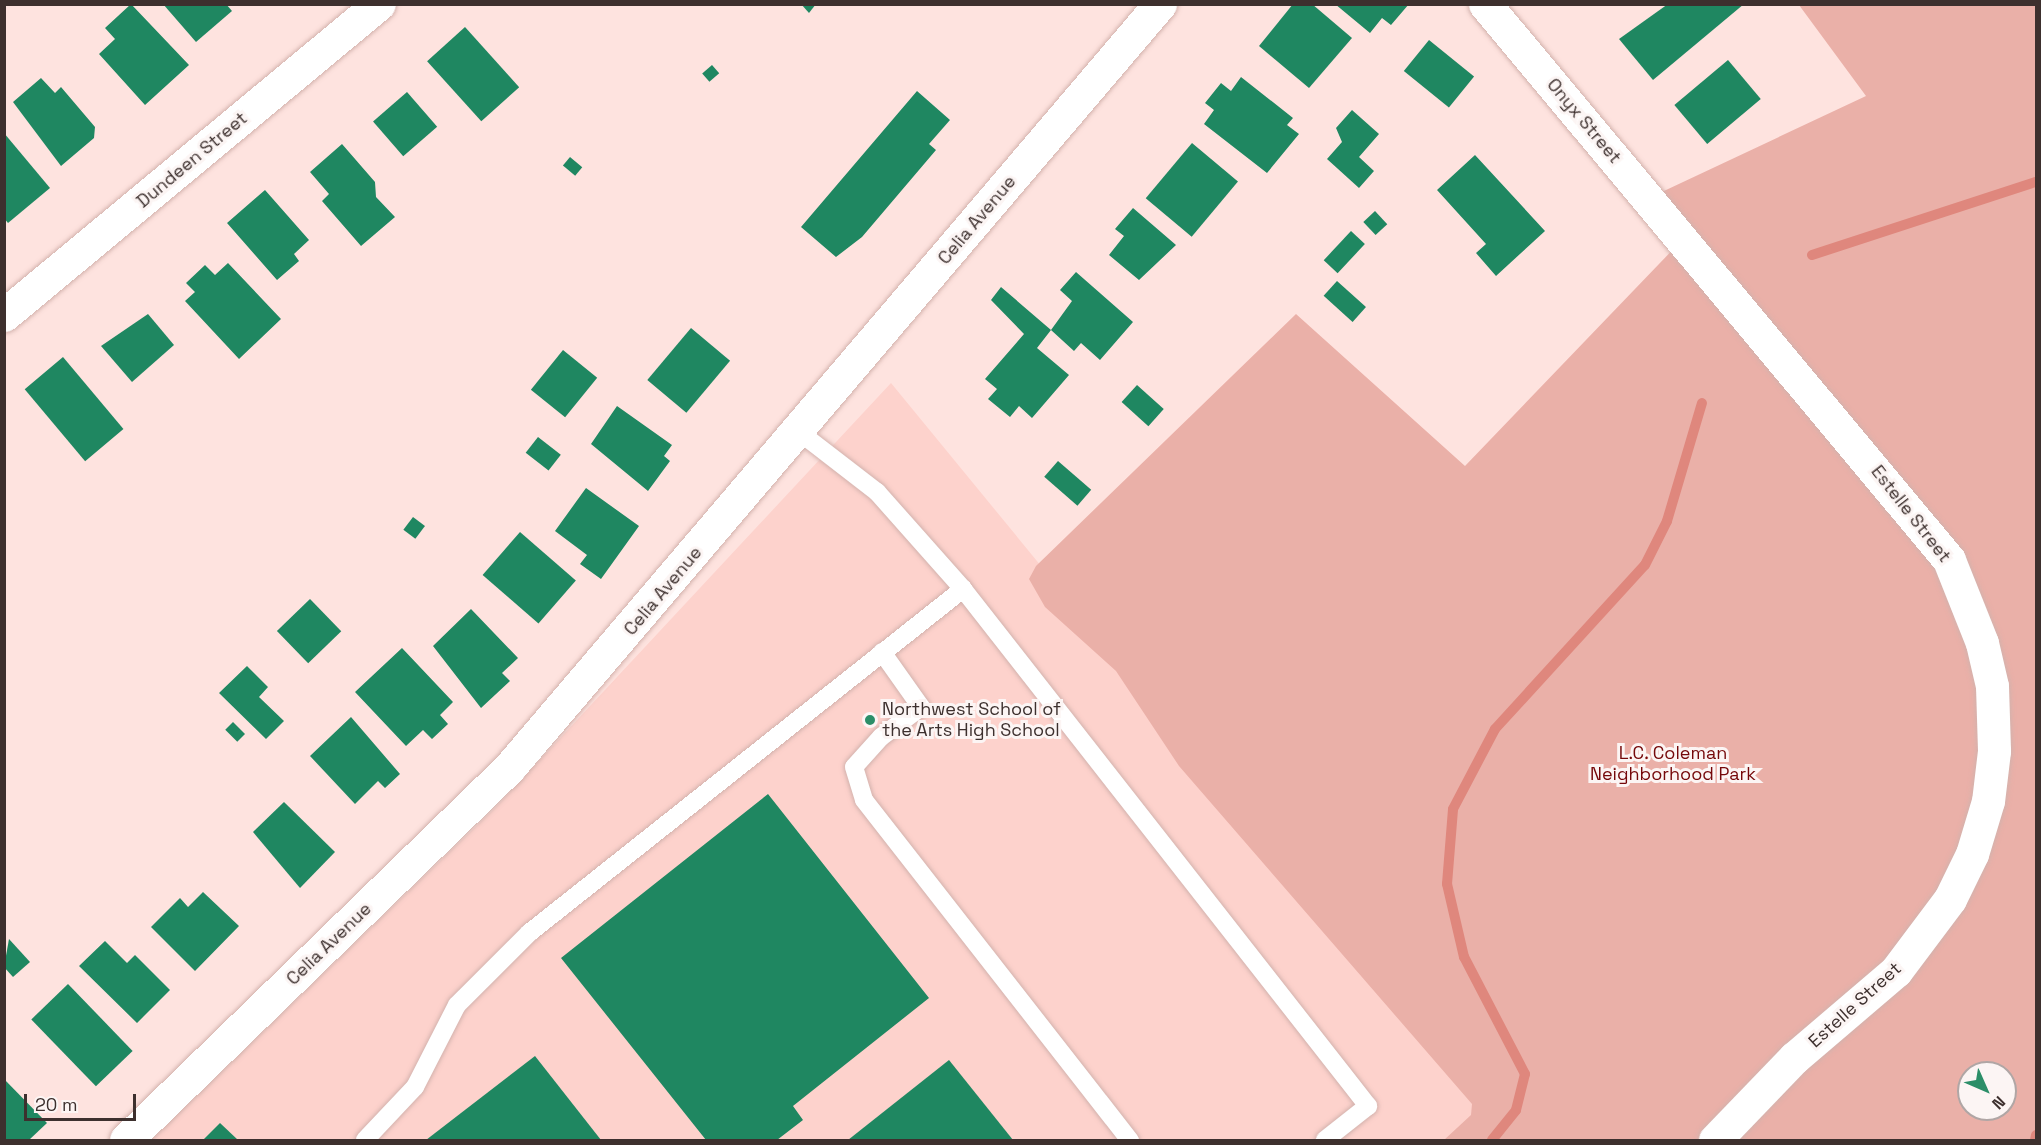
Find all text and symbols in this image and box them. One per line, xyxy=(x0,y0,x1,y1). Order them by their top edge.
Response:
street label: Onyx Street xyxy=(1542,74,1626,168)
street label: Dundeen Street xyxy=(132,108,252,212)
street label: Celia Avenue xyxy=(934,171,1020,269)
street label: Estelle Street xyxy=(1866,461,1956,567)
street label: Celia Avenue xyxy=(620,542,706,640)
place label: Northwest School of the Arts High School xyxy=(882,699,1061,742)
marker: Northwest School of the Arts High School xyxy=(863,713,877,727)
park label: L.C. Coleman Neighborhood Park xyxy=(1590,743,1756,786)
street label: Celia Avenue xyxy=(282,898,376,990)
street label: Estelle Street xyxy=(1804,958,1906,1052)
north arrow xyxy=(1957,1061,2017,1121)
scale bar xyxy=(27,1082,140,1120)
text: N xyxy=(1987,1091,2010,1114)
text: 20 m xyxy=(35,1093,78,1116)

